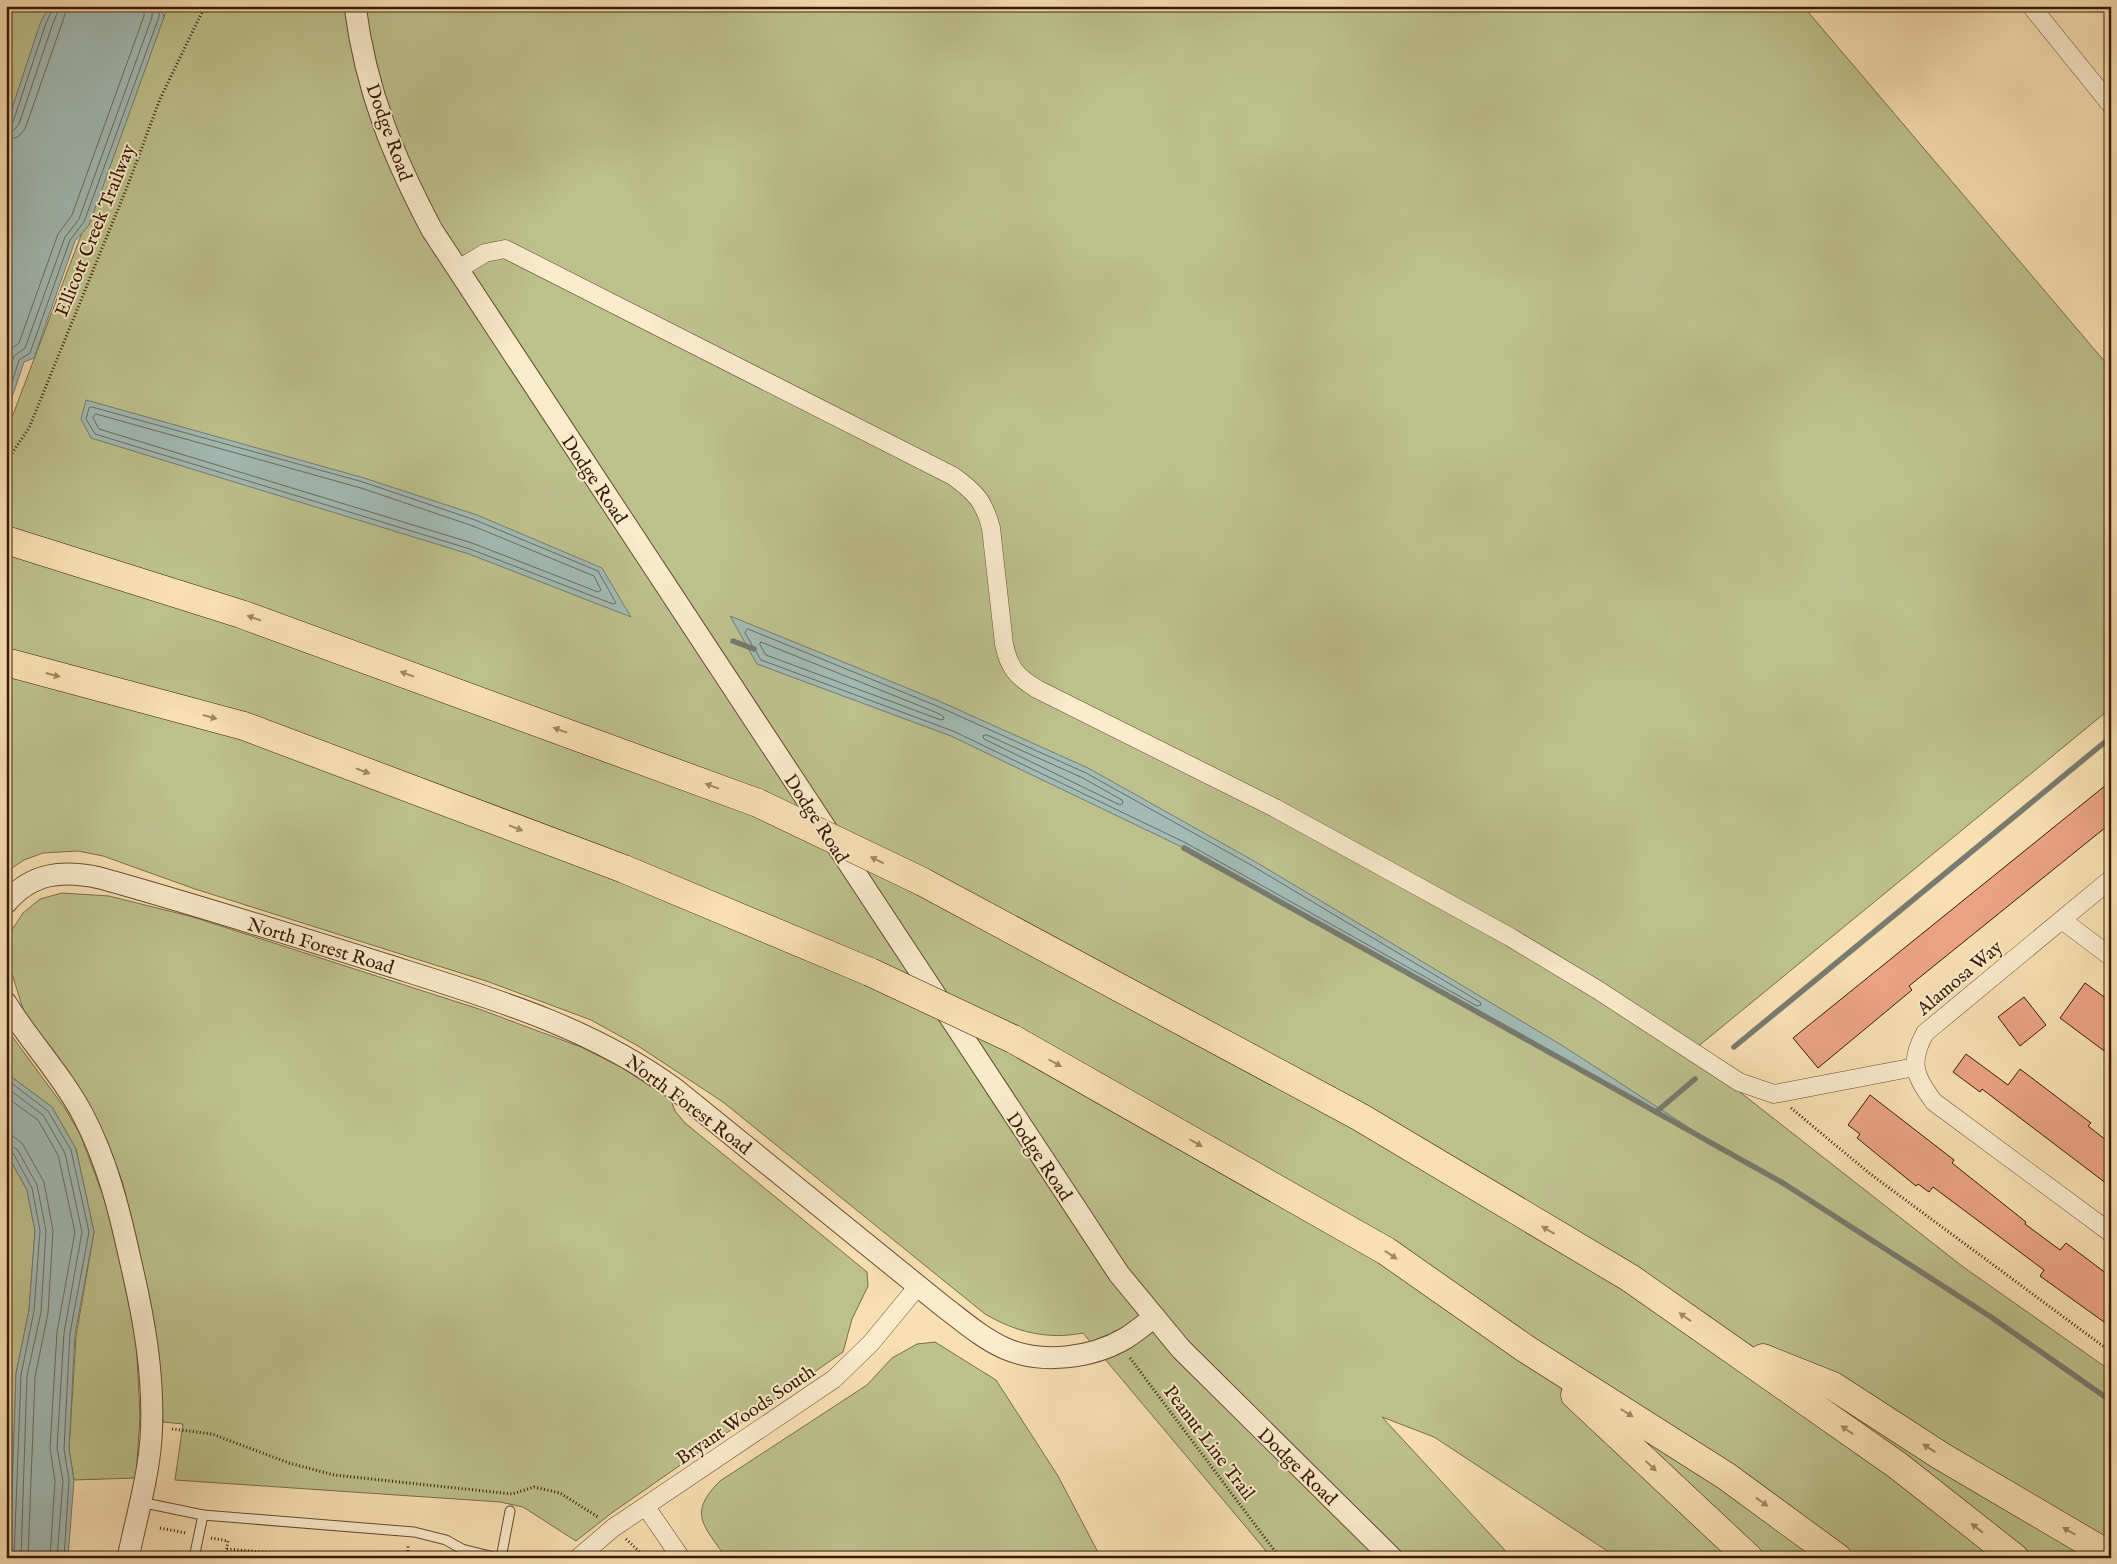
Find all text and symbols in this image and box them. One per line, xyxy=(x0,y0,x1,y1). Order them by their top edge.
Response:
street label: Dodge Road xyxy=(359,81,417,185)
street label: Ellicott Creek Trailway xyxy=(50,140,142,320)
street label: Dodge Road xyxy=(555,431,632,530)
one-way arrow xyxy=(247,614,262,621)
one-way arrow xyxy=(399,670,414,678)
one-way arrow xyxy=(46,671,61,679)
one-way arrow xyxy=(203,714,218,722)
one-way arrow xyxy=(552,726,567,733)
one-way arrow xyxy=(356,768,371,775)
street label: Dodge Road xyxy=(778,770,854,869)
one-way arrow xyxy=(704,782,719,790)
one-way arrow xyxy=(508,825,523,832)
one-way arrow xyxy=(870,856,884,864)
street label: North Forest Road xyxy=(244,913,397,981)
street label: Alamosa Way xyxy=(1912,935,2008,1022)
street label: North Forest Road xyxy=(620,1050,756,1161)
one-way arrow xyxy=(1048,1059,1063,1067)
street label: Dodge Road xyxy=(1000,1108,1077,1207)
one-way arrow xyxy=(1190,1139,1203,1148)
one-way arrow xyxy=(1542,1225,1555,1234)
one-way arrow xyxy=(1384,1250,1398,1260)
one-way arrow xyxy=(1678,1312,1692,1322)
street label: Bryant Woods South xyxy=(672,1360,820,1471)
street label: Peanut Line Trail xyxy=(1157,1381,1260,1506)
one-way arrow xyxy=(1620,1408,1633,1417)
street label: Dodge Road xyxy=(1252,1423,1342,1512)
one-way arrow xyxy=(1840,1425,1854,1435)
one-way arrow xyxy=(1922,1443,1936,1453)
one-way arrow xyxy=(1645,1460,1657,1472)
one-way arrow xyxy=(1755,1497,1769,1507)
one-way arrow xyxy=(1971,1522,1984,1533)
one-way arrow xyxy=(2062,1527,2075,1536)

